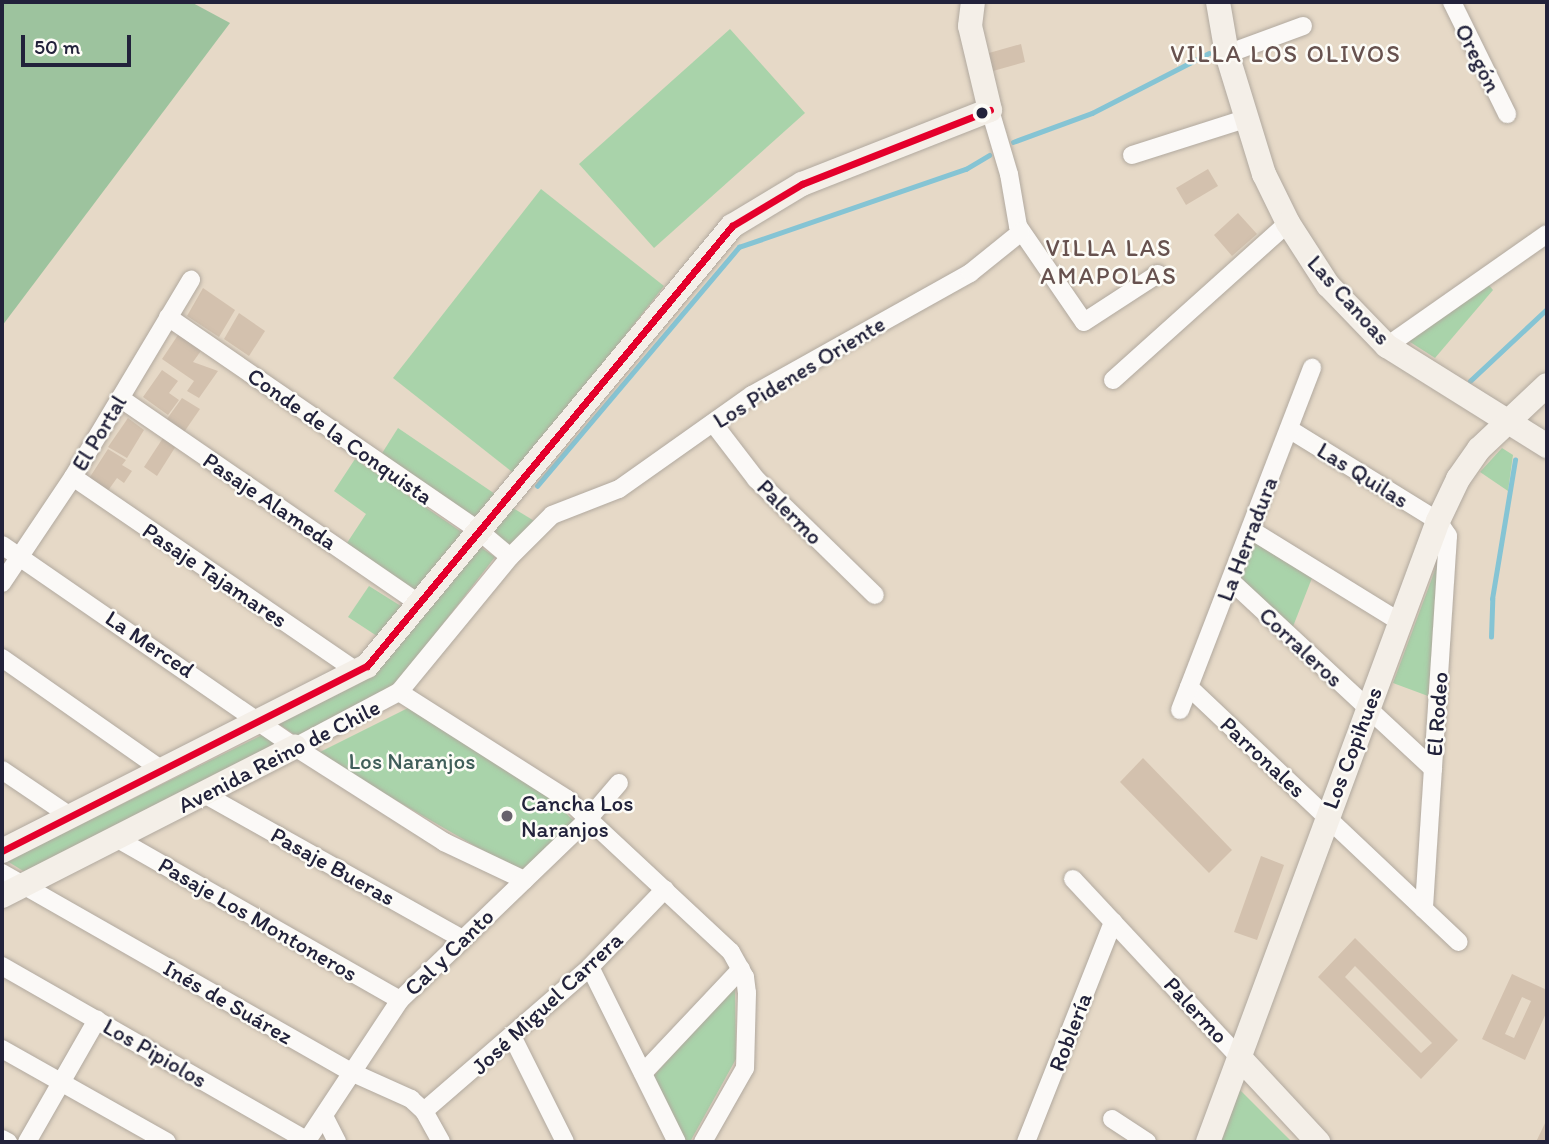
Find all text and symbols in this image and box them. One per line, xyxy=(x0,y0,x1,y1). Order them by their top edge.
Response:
street label: Oregón xyxy=(1449,19,1507,97)
scale bar xyxy=(24,21,135,65)
text: 50 m xyxy=(34,34,80,59)
district label: VILLA LOS OLIVOS xyxy=(1174,40,1398,68)
unlabelled marker xyxy=(975,106,989,120)
district label: VILLA LAS AMAPOLAS xyxy=(1041,234,1177,290)
street label: Las Canoas xyxy=(1301,249,1397,351)
street label: Los Pidenes Oriente xyxy=(708,310,890,434)
street label: Conde de la Conquista xyxy=(242,361,438,511)
street label: El Portal xyxy=(65,390,133,476)
street label: Las Quilas xyxy=(1312,436,1414,514)
street label: Pasaje Alameda xyxy=(198,446,342,556)
street label: Palermo xyxy=(751,473,829,551)
street label: La Herradura xyxy=(1211,473,1283,605)
street label: Pasaje Tajamares xyxy=(138,517,292,633)
street label: Corraleros xyxy=(1253,601,1349,693)
street label: La Merced xyxy=(100,604,200,684)
street label: El Rodeo xyxy=(1420,671,1454,757)
street label: Los Copihues xyxy=(1316,683,1388,813)
street label: Avenida Reino de Chile xyxy=(173,693,385,819)
street label: Parronales xyxy=(1215,711,1311,803)
park label: Los Naranjos xyxy=(349,747,475,775)
place label: Cancha Los Naranjos xyxy=(521,789,634,843)
marker: Cancha Los Naranjos xyxy=(499,808,515,824)
street label: Pasaje Bueras xyxy=(266,821,400,911)
street label: Pasaje Los Montoneros xyxy=(154,851,362,987)
street label: Cal y Canto xyxy=(398,902,500,1002)
street label: José Miguel Carrera xyxy=(466,926,628,1080)
street label: Inés de Suárez xyxy=(158,954,298,1050)
street label: Palermo xyxy=(1158,971,1234,1049)
street label: Roblería xyxy=(1042,989,1098,1075)
street label: Los Pipiolos xyxy=(98,1012,212,1094)

